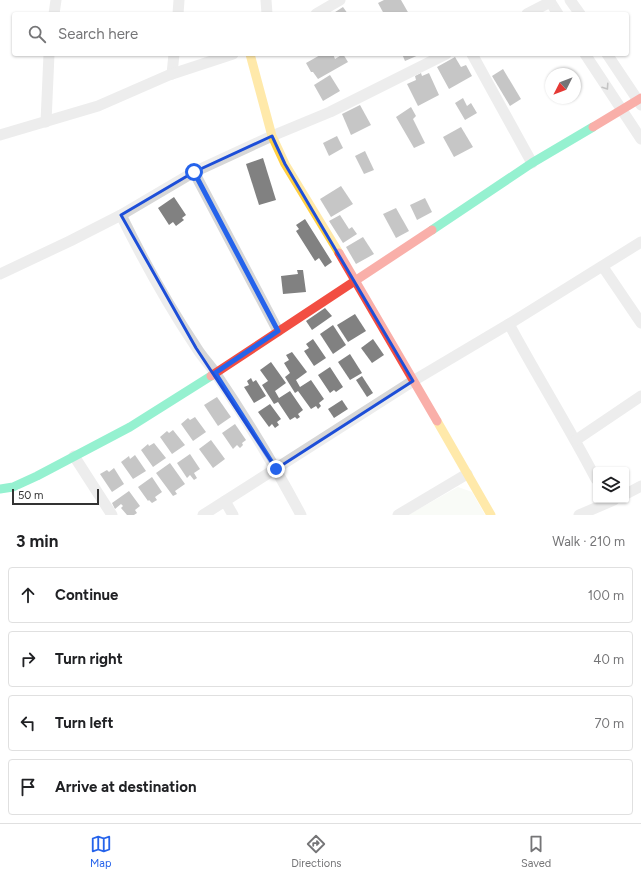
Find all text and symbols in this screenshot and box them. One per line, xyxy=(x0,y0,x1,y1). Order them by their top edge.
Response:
search box xyxy=(12,12,629,56)
icon: search xyxy=(26,23,48,45)
text: Search here xyxy=(58,25,138,43)
north arrow xyxy=(545,68,581,104)
one-way arrow xyxy=(601,82,608,89)
route start xyxy=(185,163,203,181)
route end xyxy=(267,460,285,478)
map controls xyxy=(593,467,629,503)
button: layers xyxy=(593,467,629,503)
scale bar xyxy=(12,487,99,506)
text: 50 m xyxy=(18,489,43,502)
text: 3 min xyxy=(16,531,58,551)
text: Walk · 210 m xyxy=(552,534,625,549)
icon: ahead xyxy=(17,584,39,606)
text: Continue xyxy=(55,586,118,604)
text: 100 m xyxy=(588,588,624,603)
icon: right xyxy=(17,648,39,670)
text: Turn right xyxy=(55,650,123,668)
text: 40 m xyxy=(593,652,624,667)
icon: left xyxy=(17,712,39,734)
text: Turn left xyxy=(55,714,113,732)
text: 70 m xyxy=(594,716,624,731)
icon: arrive xyxy=(17,776,39,798)
text: Arrive at destination xyxy=(55,778,196,796)
tab: Map xyxy=(90,833,112,870)
tab: Directions xyxy=(291,833,341,870)
tab: Saved xyxy=(521,833,551,870)

